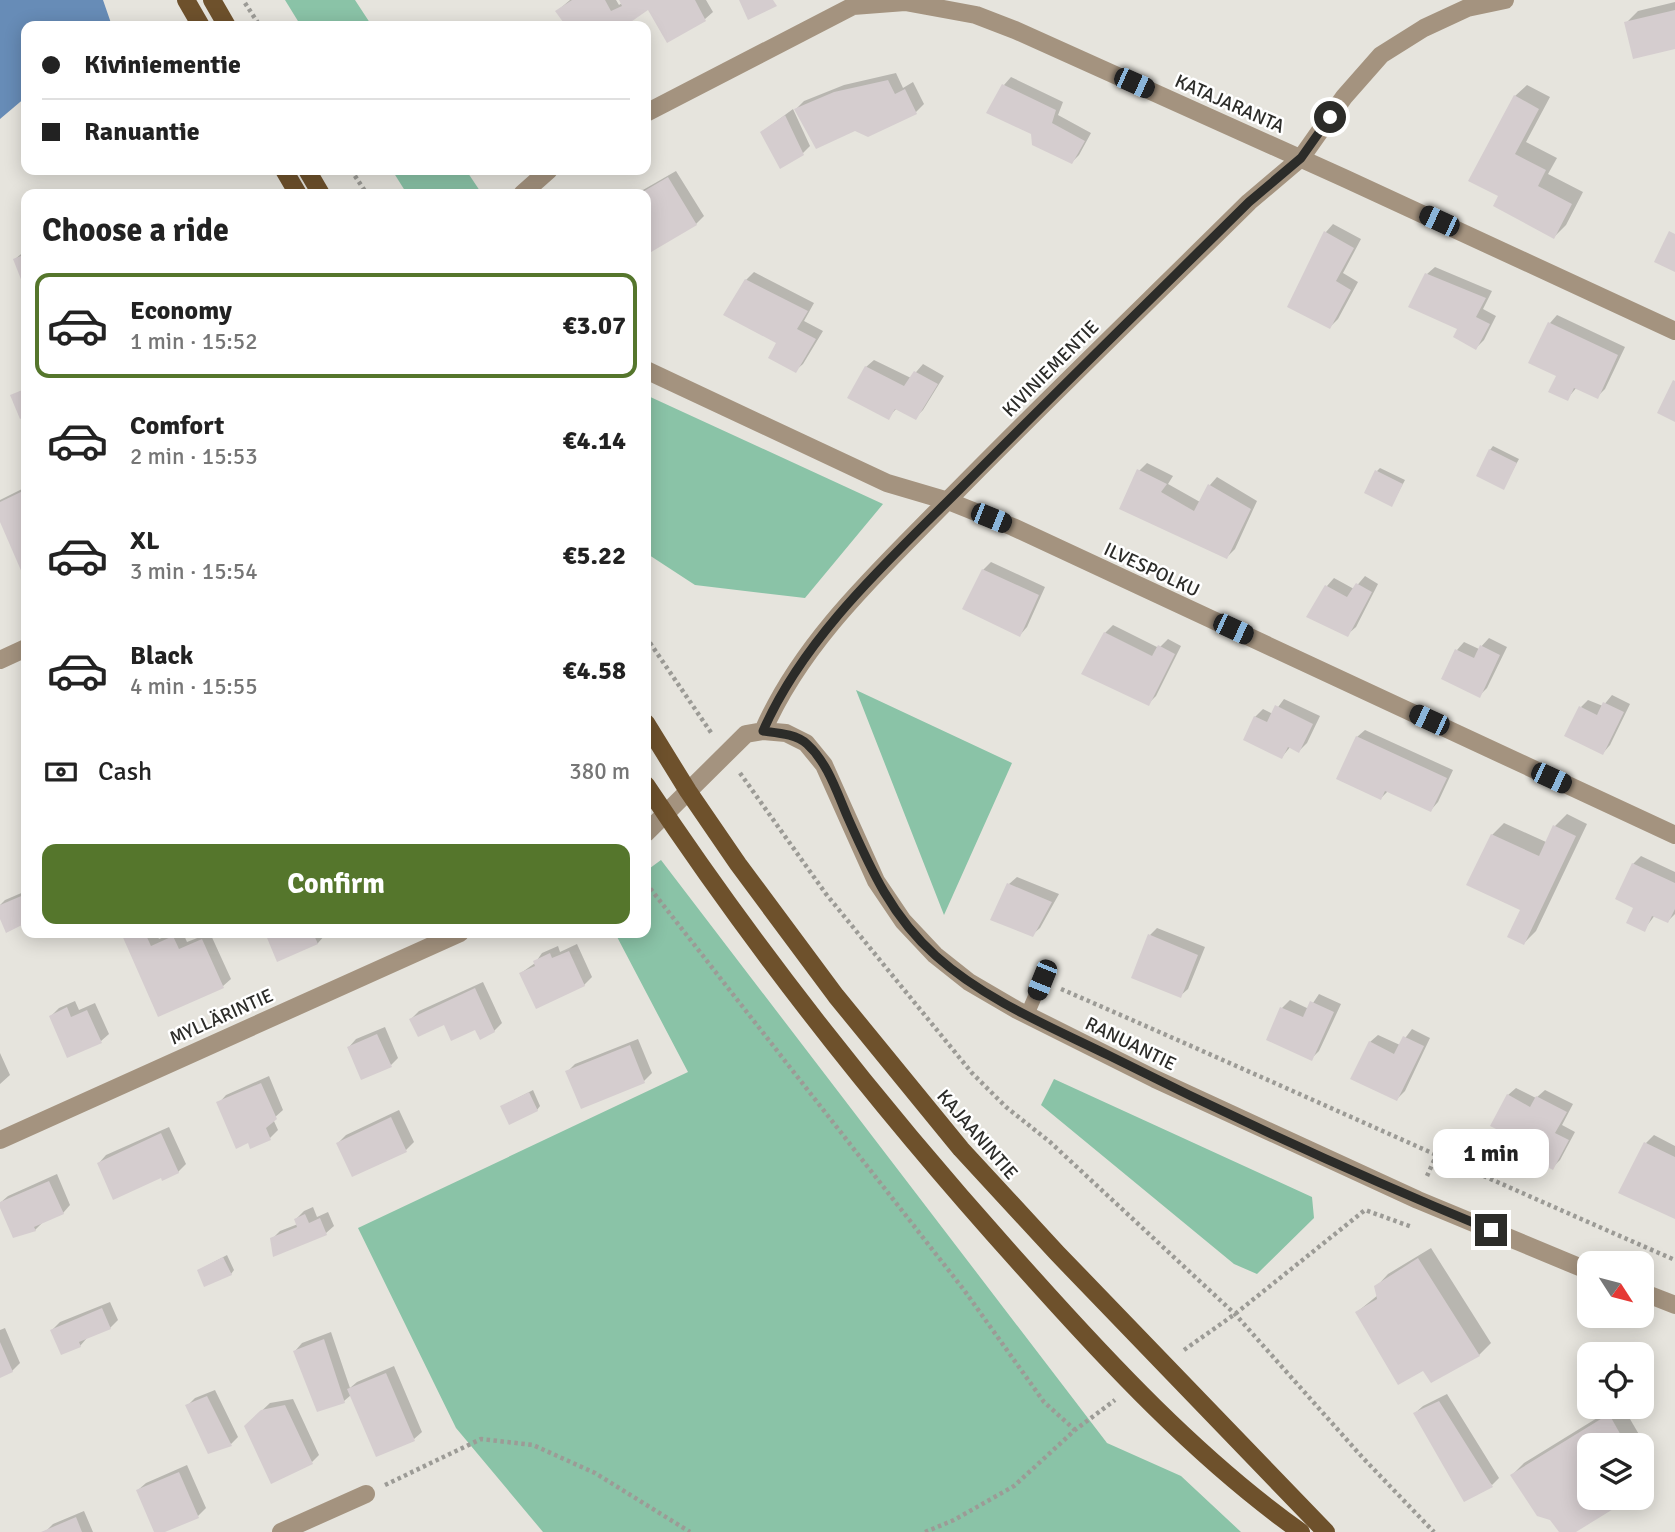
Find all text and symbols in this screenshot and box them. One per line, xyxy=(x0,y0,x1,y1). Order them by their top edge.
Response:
text: Kiviniementie xyxy=(84,49,241,81)
car xyxy=(1111,65,1158,101)
street label: KATAJARANTA xyxy=(1171,69,1288,139)
route start xyxy=(1314,101,1346,133)
text: Ranuantie xyxy=(84,116,200,148)
car xyxy=(1416,203,1463,239)
text: Choose a ride xyxy=(42,211,229,250)
icon: car xyxy=(46,294,109,357)
text: Economy xyxy=(130,295,232,327)
text: €3.07 xyxy=(562,310,626,342)
street label: KIVINIEMENTIE xyxy=(997,315,1104,422)
text: 1 min · 15:52 xyxy=(130,327,258,356)
icon: car xyxy=(46,409,109,472)
text: Comfort xyxy=(130,410,224,442)
text: €4.14 xyxy=(562,425,626,457)
text: 2 min · 15:53 xyxy=(130,442,258,471)
car xyxy=(968,500,1015,536)
icon: car xyxy=(46,524,109,587)
text: XL xyxy=(130,525,160,557)
street label: ILVESPOLKU xyxy=(1100,537,1203,603)
text: €5.22 xyxy=(562,540,626,572)
text: 3 min · 15:54 xyxy=(130,557,258,586)
car xyxy=(1210,611,1257,647)
icon: car xyxy=(46,639,109,702)
text: Black xyxy=(130,640,193,672)
text: €4.58 xyxy=(562,655,626,687)
text: 4 min · 15:55 xyxy=(130,672,258,701)
car xyxy=(1406,702,1453,738)
icon: cash xyxy=(42,753,80,791)
text: Cash xyxy=(98,756,152,788)
text: 380 m xyxy=(569,757,630,786)
car xyxy=(1528,760,1575,796)
button: Confirm xyxy=(42,844,630,924)
car xyxy=(1025,957,1060,1003)
street label: MYLLÄRINTIE xyxy=(166,983,277,1050)
street label: RANUANTIE xyxy=(1081,1012,1180,1076)
street label: KAJAANINTIE xyxy=(932,1085,1023,1185)
callout: 1 min xyxy=(1433,1128,1549,1178)
text: 1 min xyxy=(1463,1139,1519,1168)
route end xyxy=(1475,1214,1507,1246)
north arrow xyxy=(1577,1251,1654,1328)
map controls xyxy=(1577,1251,1654,1510)
button: locate xyxy=(1577,1342,1654,1419)
button: layers xyxy=(1577,1433,1654,1510)

